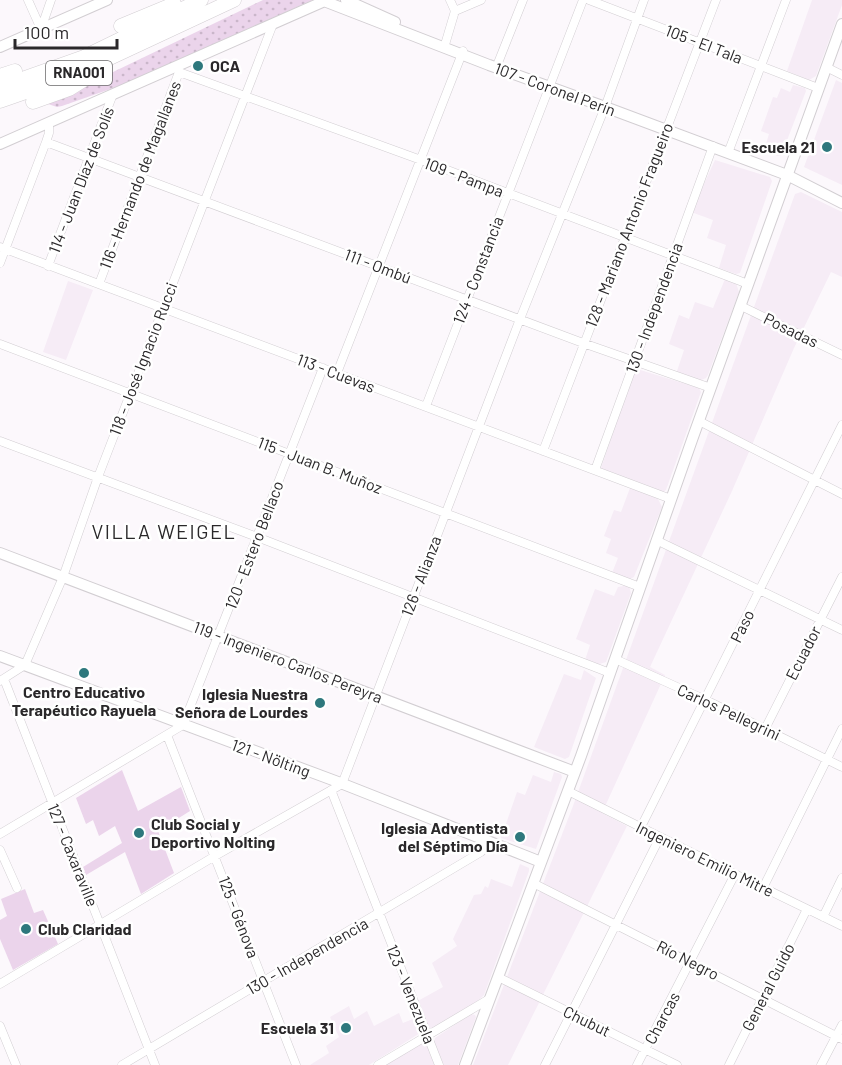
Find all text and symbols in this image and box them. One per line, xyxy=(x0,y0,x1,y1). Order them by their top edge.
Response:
scale bar xyxy=(15,12,117,50)
street label: 105 - El Tala xyxy=(663,20,745,67)
text: 100 m xyxy=(24,21,69,43)
place label: OCA xyxy=(210,56,240,75)
street label: 107 - Coronel Perín xyxy=(492,58,618,119)
marker: OCA xyxy=(191,59,205,73)
road number: RNA001 xyxy=(46,61,112,85)
street label: 116 - Hernando de Magallanes xyxy=(95,78,184,272)
street label: 114 - Juan Díaz de Solís xyxy=(44,104,117,256)
street label: 128 - Mariano Antonio Fragueiro xyxy=(581,120,676,330)
place label: Escuela 21 xyxy=(741,137,815,156)
marker: Escuela 21 xyxy=(820,140,834,154)
street label: 109 - Pampa xyxy=(422,153,507,200)
street label: 124 - Constancia xyxy=(448,213,507,326)
street label: 130 - Independencia xyxy=(621,240,686,376)
street label: 111 - Ombú xyxy=(342,244,414,287)
street label: 118 - José Ignacio Rucci xyxy=(105,280,181,438)
street label: Posadas xyxy=(761,308,822,351)
street label: 113 - Cuevas xyxy=(294,349,378,396)
street label: 115 - Juan B. Muñoz xyxy=(255,432,385,497)
street label: 120 - Estero Bellaco xyxy=(220,478,287,612)
district label: VILLA WEIGEL xyxy=(92,519,236,543)
street label: 126 - Alianza xyxy=(396,533,445,619)
street label: Paso xyxy=(726,606,758,645)
street label: 119 - Ingeniero Carlos Pereyra xyxy=(191,617,385,706)
street label: Ecuador xyxy=(781,622,824,683)
marker: Centro Educativo Terapéutico Rayuela xyxy=(77,666,91,680)
street label: Carlos Pellegrini xyxy=(675,679,784,744)
place label: Centro Educativo Terapéutico Rayuela xyxy=(12,682,156,719)
place label: Iglesia Nuestra Señora de Lourdes xyxy=(175,684,308,721)
marker: Iglesia Nuestra Señora de Lourdes xyxy=(313,696,327,710)
street label: 121 - Nölting xyxy=(229,735,313,781)
street label: 127 - Caxaraville xyxy=(44,800,103,909)
place label: Club Social y Deportivo Nolting xyxy=(151,814,275,851)
street label: Ingeniero Emilio Mitre xyxy=(633,817,777,900)
place label: Iglesia Adventista del Séptimo Día xyxy=(381,818,508,855)
marker: Club Social y Deportivo Nolting xyxy=(132,826,146,840)
marker: Iglesia Adventista del Séptimo Día xyxy=(513,830,527,844)
street label: 125 - Génova xyxy=(215,873,264,960)
street label: 130 - Independencia xyxy=(242,913,371,998)
place label: Club Claridad xyxy=(38,919,131,938)
marker: Club Claridad xyxy=(19,922,33,936)
street label: Río Negro xyxy=(654,936,723,983)
street label: General Guido xyxy=(737,940,798,1034)
street label: 123 - Venezuela xyxy=(383,941,440,1046)
street label: Charcas xyxy=(640,988,683,1047)
street label: Chubut xyxy=(561,1001,614,1040)
place label: Escuela 31 xyxy=(261,1018,334,1037)
marker: Escuela 31 xyxy=(339,1021,353,1035)

